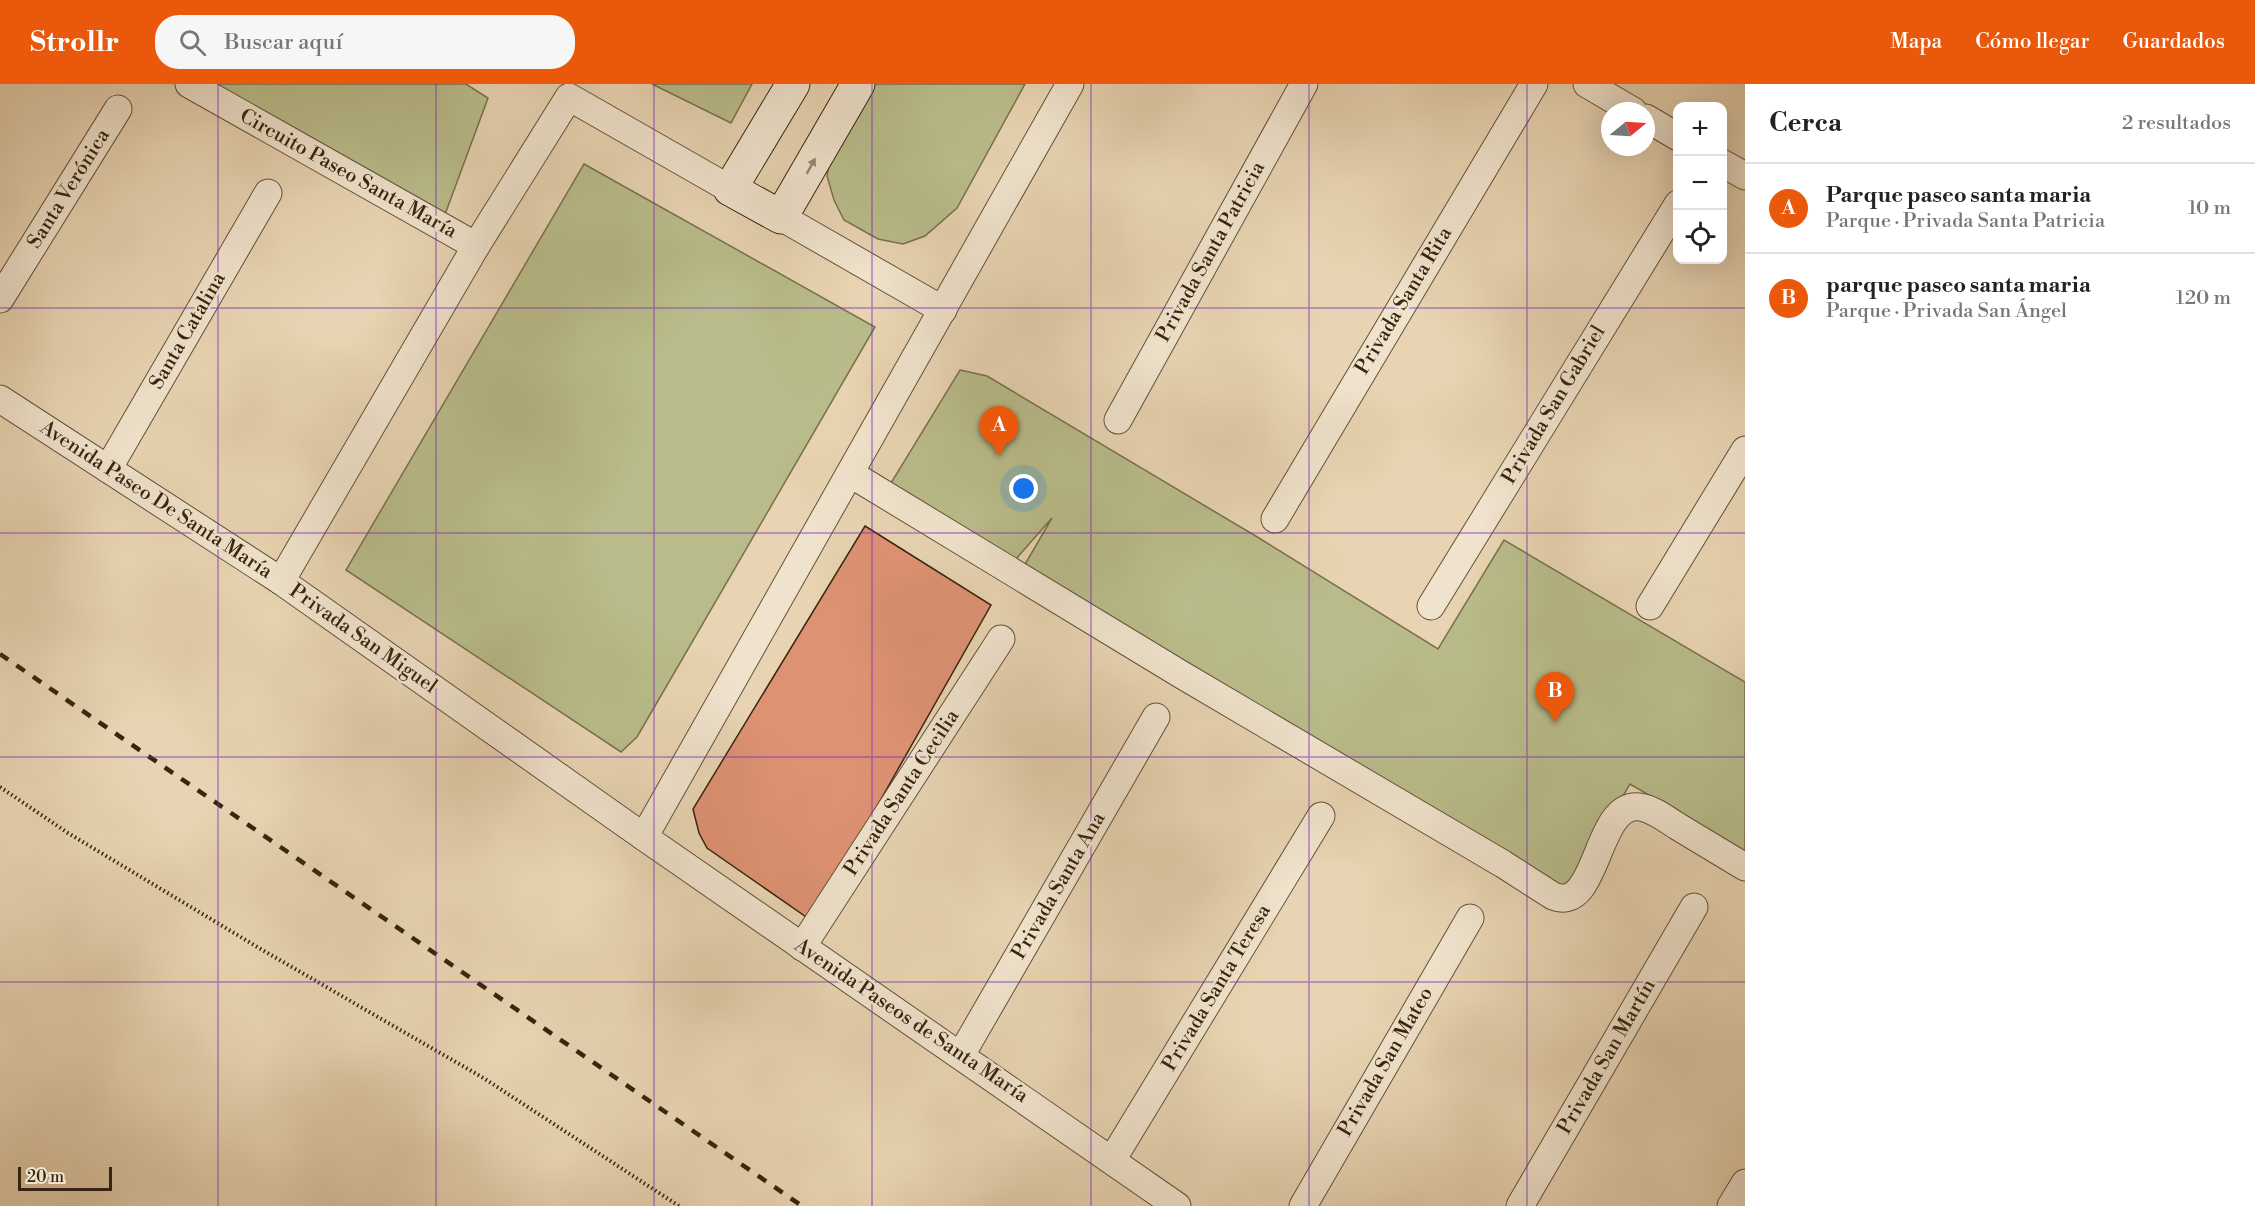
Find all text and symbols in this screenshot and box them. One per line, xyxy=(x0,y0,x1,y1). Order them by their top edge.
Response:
search box xyxy=(155,15,575,69)
text: Strollr xyxy=(30,25,119,60)
icon: search xyxy=(176,26,209,59)
text: Buscar aquí xyxy=(224,29,343,56)
text: Mapa xyxy=(1890,29,1942,55)
text: Cómo llegar xyxy=(1975,29,2090,55)
text: Guardados xyxy=(2123,29,2225,55)
north arrow xyxy=(1601,102,1655,156)
map controls xyxy=(1673,102,1727,264)
button: + xyxy=(1673,102,1727,156)
street label: Circuito Paseo Santa María xyxy=(235,104,462,245)
text: Cerca xyxy=(1769,107,1842,139)
text: 2 resultados xyxy=(2122,111,2231,136)
street label: Santa Verónica xyxy=(22,124,116,253)
button: − xyxy=(1673,156,1727,210)
street label: Privada Santa Patricia xyxy=(1151,157,1271,347)
one-way arrow xyxy=(806,158,816,175)
text: Parque paseo santa maria xyxy=(1826,182,2091,209)
text: A xyxy=(1781,196,1796,221)
text: 10 m xyxy=(2188,196,2231,221)
text: Parque · Privada Santa Patricia xyxy=(1826,209,2105,234)
button: locate xyxy=(1673,210,1727,264)
street label: Privada Santa Rita xyxy=(1350,222,1458,379)
street label: Santa Catalina xyxy=(144,267,232,394)
text: parque paseo santa maria xyxy=(1826,272,2091,299)
text: B xyxy=(1781,286,1796,311)
text: 120 m xyxy=(2176,286,2231,311)
text: Parque · Privada San Ángel xyxy=(1826,299,2067,324)
street label: Privada San Gabriel xyxy=(1497,321,1611,489)
pin: A xyxy=(980,406,1018,456)
street label: Avenida Paseo De Santa María xyxy=(34,415,278,585)
your location xyxy=(1009,474,1038,503)
street label: Privada San Miguel xyxy=(284,579,442,699)
pin: B xyxy=(1536,672,1574,722)
street label: Privada Santa Cecilia xyxy=(839,704,966,881)
street label: Privada Santa Ana xyxy=(1007,807,1112,964)
street label: Privada Santa Teresa xyxy=(1157,899,1277,1076)
street label: Avenida Paseos de Santa María xyxy=(788,933,1033,1109)
street label: Privada San Martín xyxy=(1552,975,1662,1139)
street label: Privada San Mateo xyxy=(1333,983,1439,1141)
scale bar xyxy=(18,1164,112,1192)
text: 20 m xyxy=(27,1167,64,1187)

